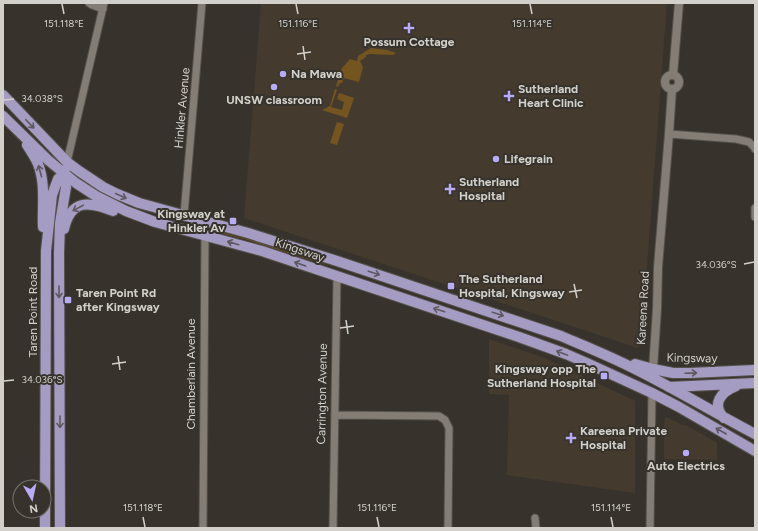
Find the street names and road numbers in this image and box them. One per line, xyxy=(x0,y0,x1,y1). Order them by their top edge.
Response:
street label: Hinkler Avenue xyxy=(171,67,193,149)
street label: Kingsway xyxy=(274,235,327,265)
street label: Taren Point Road xyxy=(26,267,40,357)
street label: Kareena Road xyxy=(634,271,652,345)
street label: Chamberlain Avenue xyxy=(184,318,198,430)
street label: Carrington Avenue xyxy=(314,343,330,445)
street label: Kingsway xyxy=(666,351,718,365)

